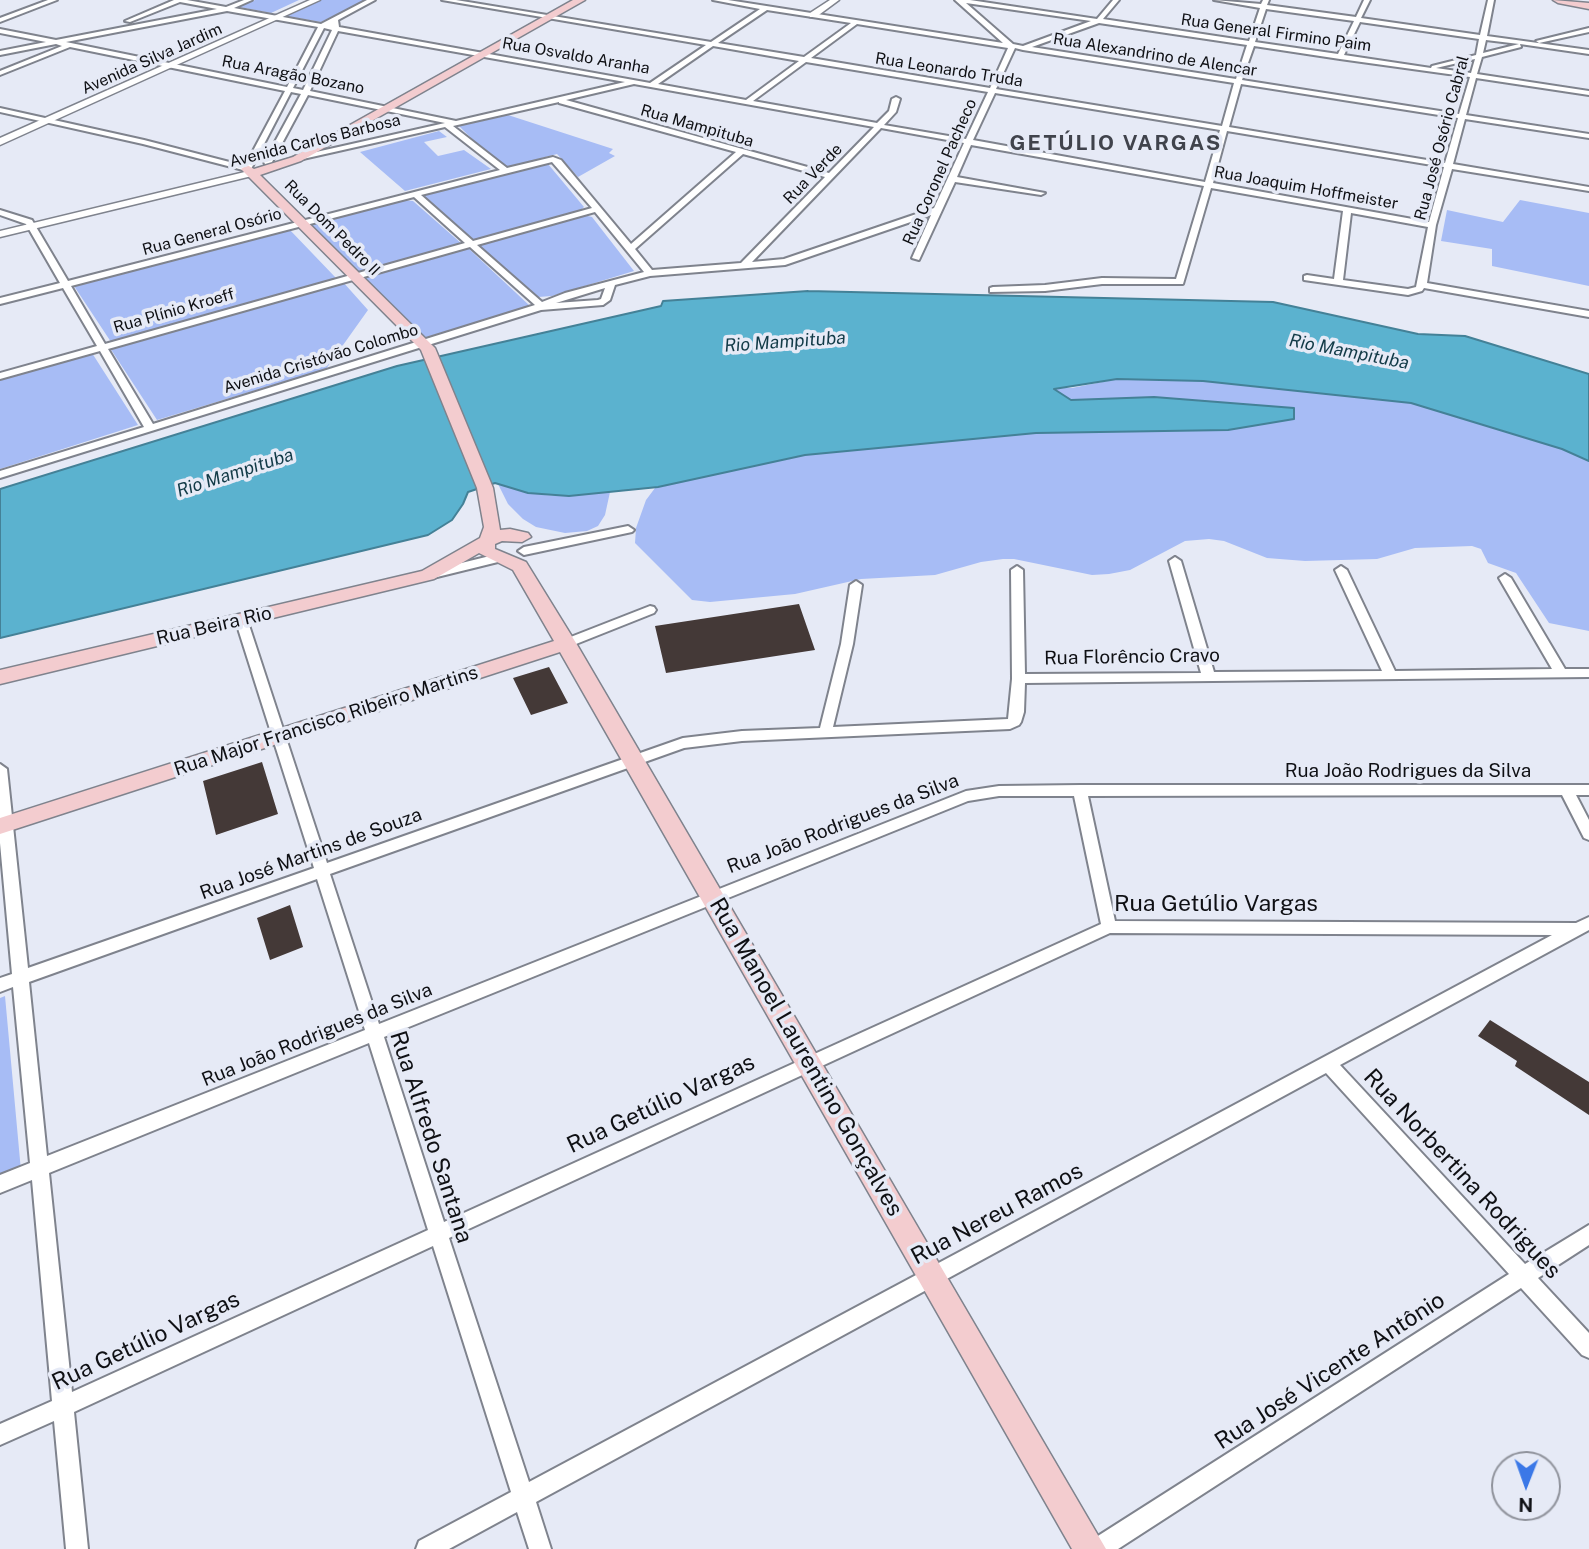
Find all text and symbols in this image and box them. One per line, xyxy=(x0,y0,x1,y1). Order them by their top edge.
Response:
street label: Rua General Firmino Paim xyxy=(1180,10,1372,56)
street label: Avenida Silva Jardim xyxy=(79,19,225,99)
street label: Rua Alexandrino de Alencar xyxy=(1052,29,1258,81)
street label: Rua Osvaldo Aranha xyxy=(501,34,651,78)
street label: Rua Leonardo Truda xyxy=(874,49,1024,91)
street label: Rua Aragão Bozano xyxy=(220,52,366,98)
street label: Rua José Osório Cabral xyxy=(1411,53,1473,223)
street label: Rua Coronel Pacheco xyxy=(899,96,981,248)
street label: Rua Mampituba xyxy=(638,101,756,151)
street label: Avenida Carlos Barbosa xyxy=(227,110,403,172)
district label: GETÚLIO VARGAS xyxy=(1011,131,1221,157)
street label: Rua Verde xyxy=(780,140,846,208)
street label: Rua Joaquim Hoffmeister xyxy=(1212,162,1400,214)
street label: Rua Dom Pedro II xyxy=(280,176,384,280)
street label: Rua General Osório xyxy=(140,204,284,260)
street label: Rua Plínio Kroeff xyxy=(111,285,237,337)
street label: Avenida Cristóvão Colombo xyxy=(221,320,421,398)
water label: Rio Mampituba xyxy=(724,327,846,357)
water label: Rio Mampituba xyxy=(1287,330,1411,374)
water label: Rio Mampituba xyxy=(174,444,296,502)
street label: Rua Beira Rio xyxy=(154,602,274,650)
street label: Rua Florêncio Cravo xyxy=(1044,644,1220,670)
street label: Rua Major Francisco Ribeiro Martins xyxy=(171,661,481,781)
street label: Rua João Rodrigues da Silva xyxy=(1285,760,1531,782)
street label: Rua João Rodrigues da Silva xyxy=(724,769,962,879)
street label: Rua José Martins de Souza xyxy=(197,803,425,905)
street label: Rua Getúlio Vargas xyxy=(1114,890,1318,918)
street label: Rua Manoel Laurentino Gonçalves xyxy=(703,893,909,1221)
street label: Rua João Rodrigues da Silva xyxy=(199,978,435,1092)
street label: Rua Alfredo Santana xyxy=(384,1027,478,1247)
street label: Rua Getúlio Vargas xyxy=(563,1048,759,1160)
street label: Rua Norbertina Rodrigues xyxy=(1358,1063,1566,1285)
street label: Rua Nereu Ramos xyxy=(906,1157,1088,1271)
street label: Rua Getúlio Vargas xyxy=(48,1285,244,1397)
street label: Rua José Vicente Antônio xyxy=(1210,1286,1450,1456)
north arrow xyxy=(1491,1451,1561,1521)
text: N xyxy=(1518,1494,1533,1516)

